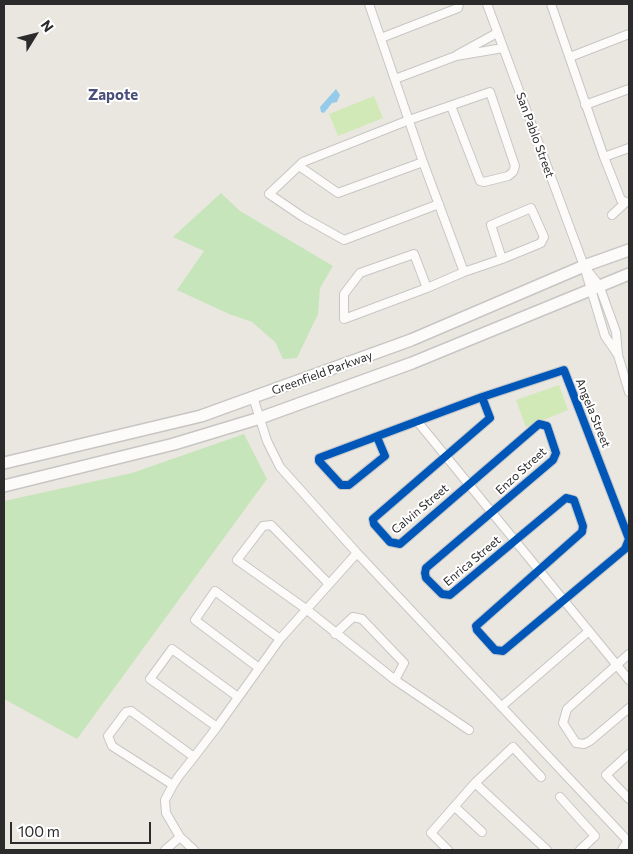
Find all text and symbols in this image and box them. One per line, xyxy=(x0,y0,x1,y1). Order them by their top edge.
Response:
north arrow xyxy=(10,10,60,60)
text: N xyxy=(38,17,58,35)
district label: Zapote xyxy=(88,86,138,104)
street label: San Pablo Street xyxy=(513,90,557,180)
street label: Greenfield Parkway xyxy=(270,348,374,398)
street label: Angela Street xyxy=(573,376,613,450)
street label: Enzo Street xyxy=(493,444,549,498)
street label: Calvin Street xyxy=(389,481,451,537)
street label: Enrica Street xyxy=(440,533,504,589)
scale bar xyxy=(12,812,154,844)
text: 100 m xyxy=(18,822,60,840)

